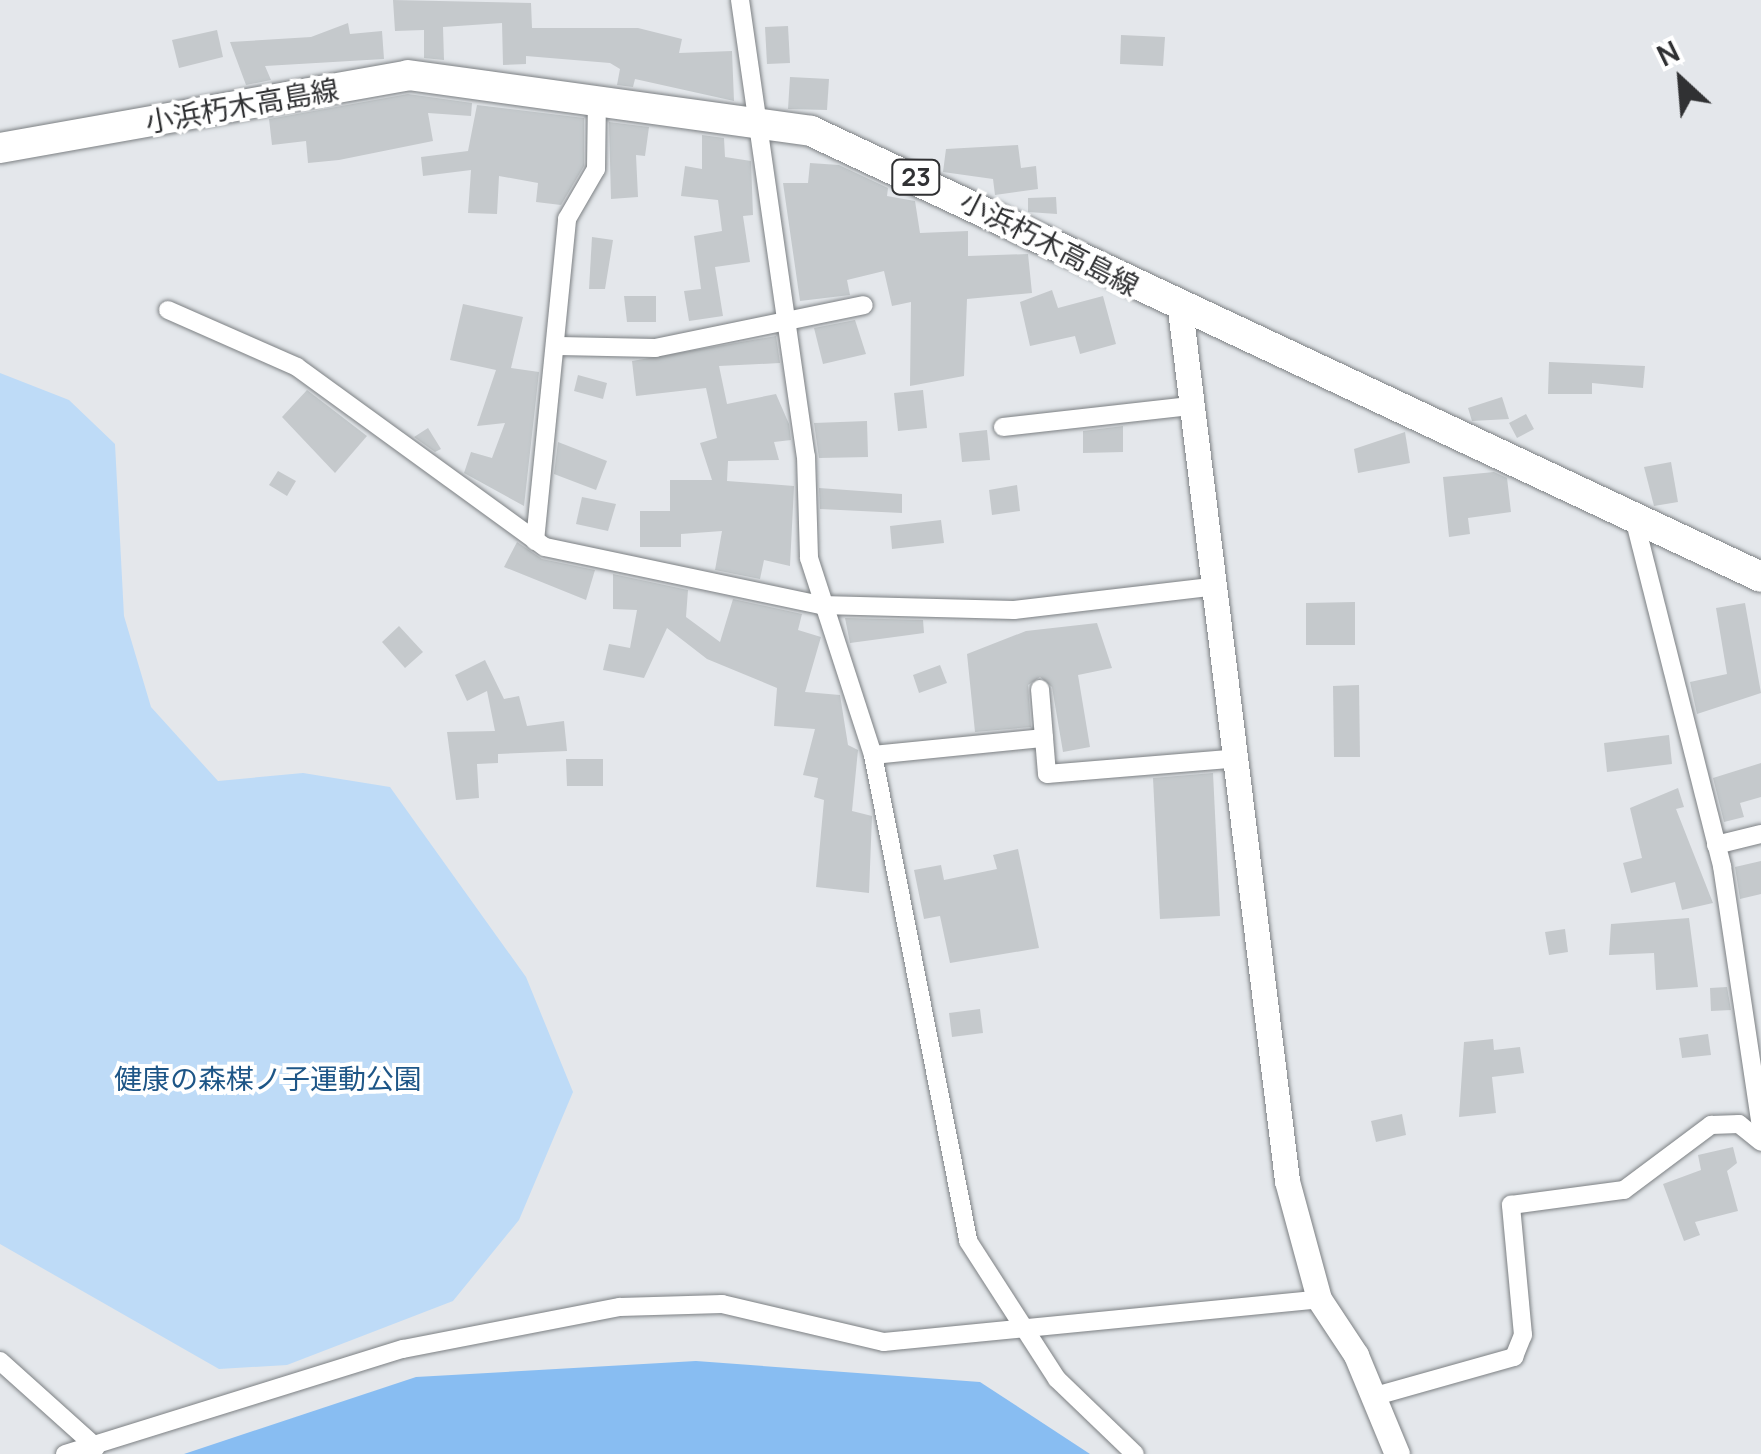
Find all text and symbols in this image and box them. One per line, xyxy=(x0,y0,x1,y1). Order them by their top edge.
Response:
north arrow xyxy=(1631,30,1731,130)
text: N xyxy=(1650,32,1685,75)
street label: 小浜朽木高島線 xyxy=(143,71,341,139)
road number: 23 xyxy=(891,157,941,197)
street label: 小浜朽木高島線 xyxy=(955,184,1145,302)
park label: 健康の森楳ノ子運動公園 xyxy=(114,1061,422,1095)

